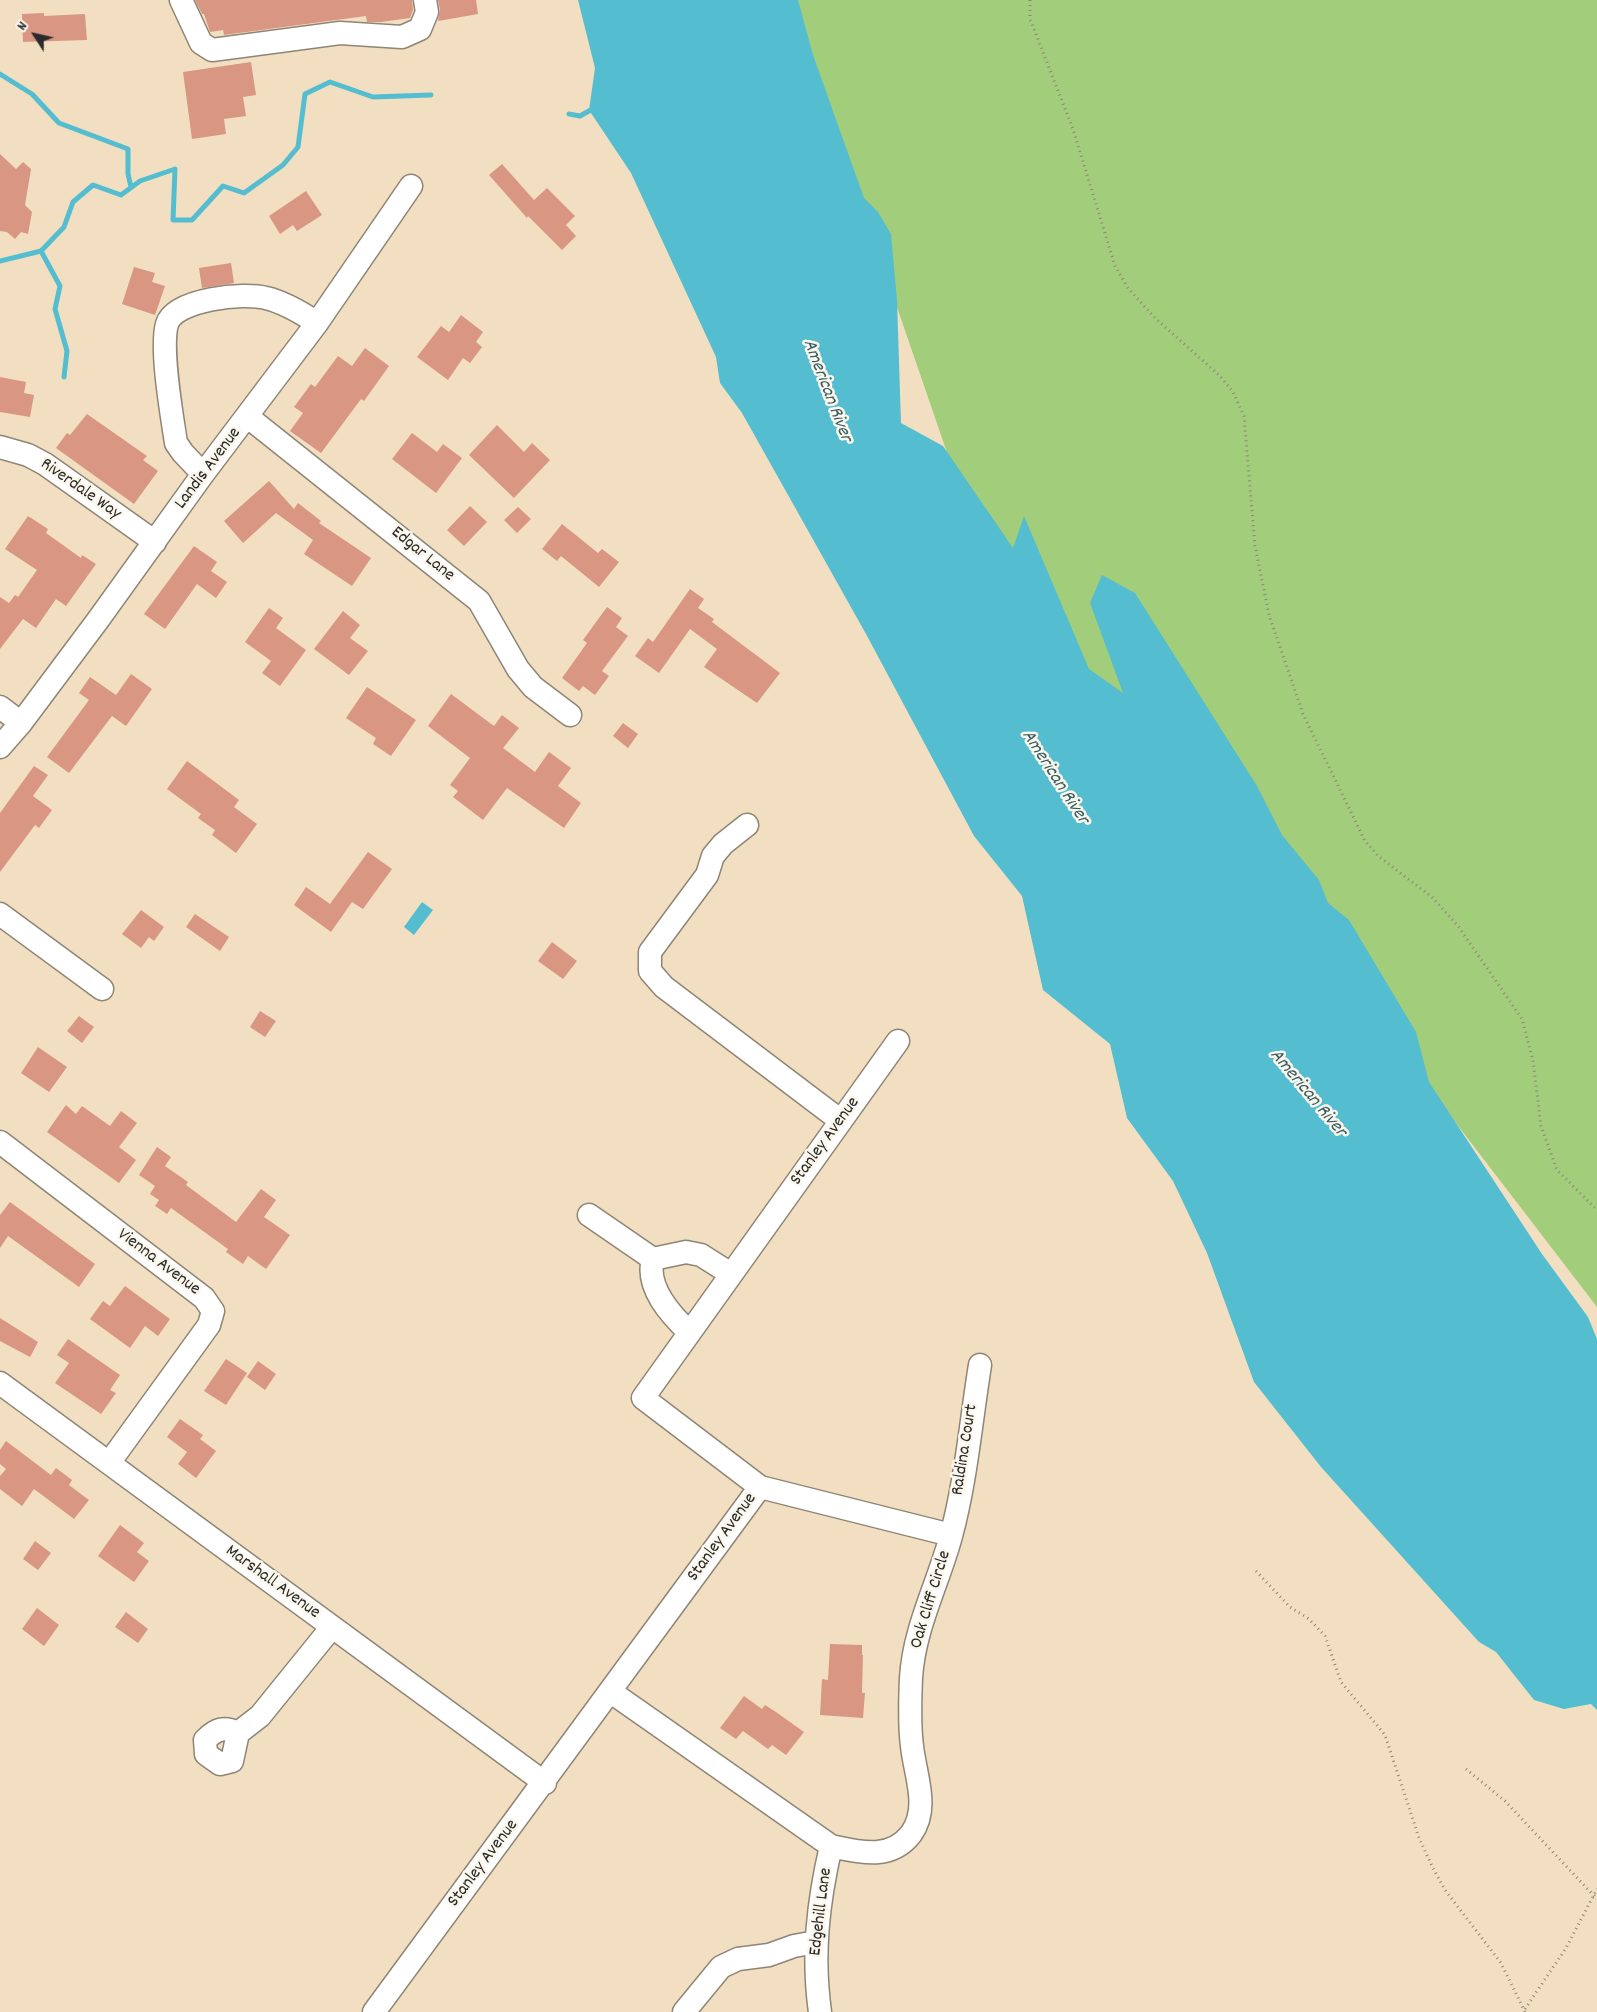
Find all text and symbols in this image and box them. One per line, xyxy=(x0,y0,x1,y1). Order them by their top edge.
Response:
north arrow xyxy=(10,10,60,60)
text: N xyxy=(13,18,33,35)
water label: American River xyxy=(796,336,856,446)
street label: Landis Avenue xyxy=(171,424,247,514)
street label: Riverdale Way xyxy=(36,454,124,526)
street label: Edgar Lane xyxy=(386,523,458,587)
water label: American River xyxy=(1015,726,1093,830)
water label: American River xyxy=(1264,1045,1350,1143)
street label: Stanley Avenue xyxy=(787,1094,865,1190)
street label: Vienna Avenue xyxy=(112,1225,204,1301)
street label: Raldina Court xyxy=(948,1403,984,1497)
street label: Stanley Avenue xyxy=(684,1490,762,1586)
street label: Marshall Avenue xyxy=(220,1541,324,1625)
street label: Oak Cliff Circle xyxy=(907,1548,957,1652)
street label: Stanley Avenue xyxy=(444,1816,524,1912)
street label: Edgehill Lane xyxy=(806,1867,838,1957)

